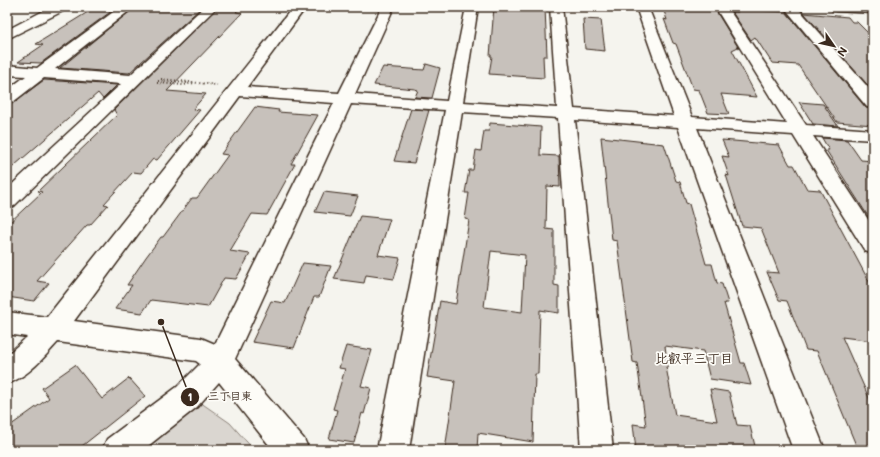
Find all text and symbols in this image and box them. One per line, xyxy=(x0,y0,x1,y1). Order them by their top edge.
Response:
north arrow xyxy=(814,26,854,66)
text: N xyxy=(834,44,851,60)
district label: 比叡平三丁目 xyxy=(655,349,733,366)
callout: 三丁目東 xyxy=(180,385,260,408)
text: 1 xyxy=(187,388,193,404)
text: 三丁目東 xyxy=(208,388,252,403)

